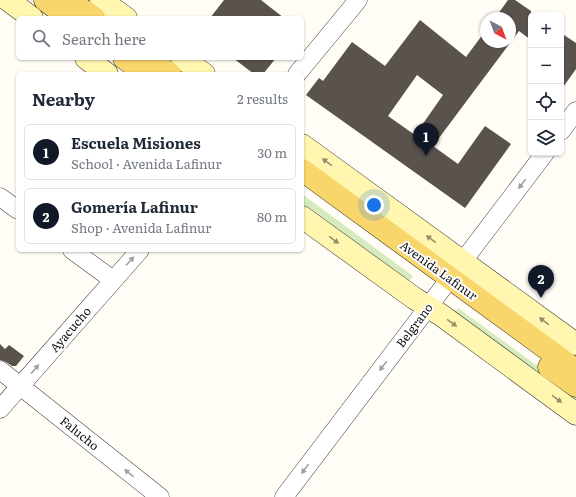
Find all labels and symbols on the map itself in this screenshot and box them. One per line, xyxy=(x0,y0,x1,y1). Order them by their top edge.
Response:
north arrow xyxy=(480,12,516,48)
pin: 1 xyxy=(413,123,439,156)
one-way arrow xyxy=(321,158,332,167)
one-way arrow xyxy=(517,179,526,190)
your location xyxy=(364,195,384,215)
one-way arrow xyxy=(426,235,437,243)
one-way arrow xyxy=(328,236,339,244)
street label: Avenida Lafinur xyxy=(397,236,482,304)
one-way arrow xyxy=(125,256,135,266)
pin: 2 xyxy=(528,265,554,298)
street label: Belgrano xyxy=(391,299,437,351)
street label: Ayacucho xyxy=(45,302,95,356)
one-way arrow xyxy=(539,317,550,325)
one-way arrow xyxy=(446,319,457,327)
one-way arrow xyxy=(379,360,388,371)
one-way arrow xyxy=(30,364,39,375)
one-way arrow xyxy=(551,395,562,404)
street label: Falucho xyxy=(57,412,103,454)
one-way arrow xyxy=(301,464,309,475)
one-way arrow xyxy=(124,468,135,477)

